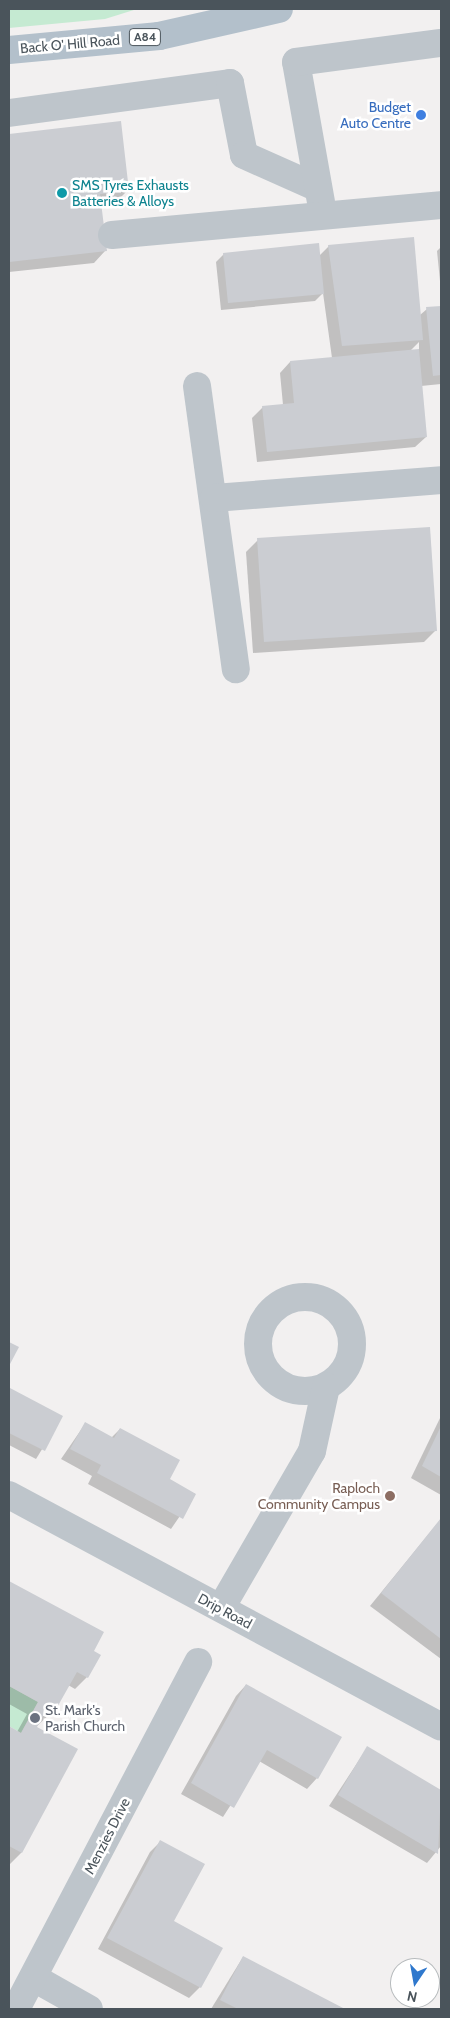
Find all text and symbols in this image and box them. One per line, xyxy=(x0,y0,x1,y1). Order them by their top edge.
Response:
road number: A84 xyxy=(129,28,161,46)
street label: Back O' Hill Road xyxy=(19,31,121,57)
place label: Budget Auto Centre xyxy=(340,99,411,132)
marker: Budget Auto Centre xyxy=(415,109,427,121)
place label: SMS Tyres Exhausts Batteries & Alloys xyxy=(72,177,189,210)
marker: SMS Tyres Exhausts Batteries & Alloys xyxy=(56,187,68,199)
place label: Raploch Community Campus xyxy=(258,1480,380,1512)
marker: Raploch Community Campus xyxy=(384,1490,396,1502)
street label: Drip Road xyxy=(195,1590,255,1632)
place label: St. Mark's Parish Church xyxy=(45,1702,125,1734)
marker: St. Mark's Parish Church xyxy=(29,1712,41,1724)
street label: Menzies Drive xyxy=(81,1795,133,1877)
north arrow xyxy=(390,1958,440,2008)
text: N xyxy=(405,1987,419,2007)

